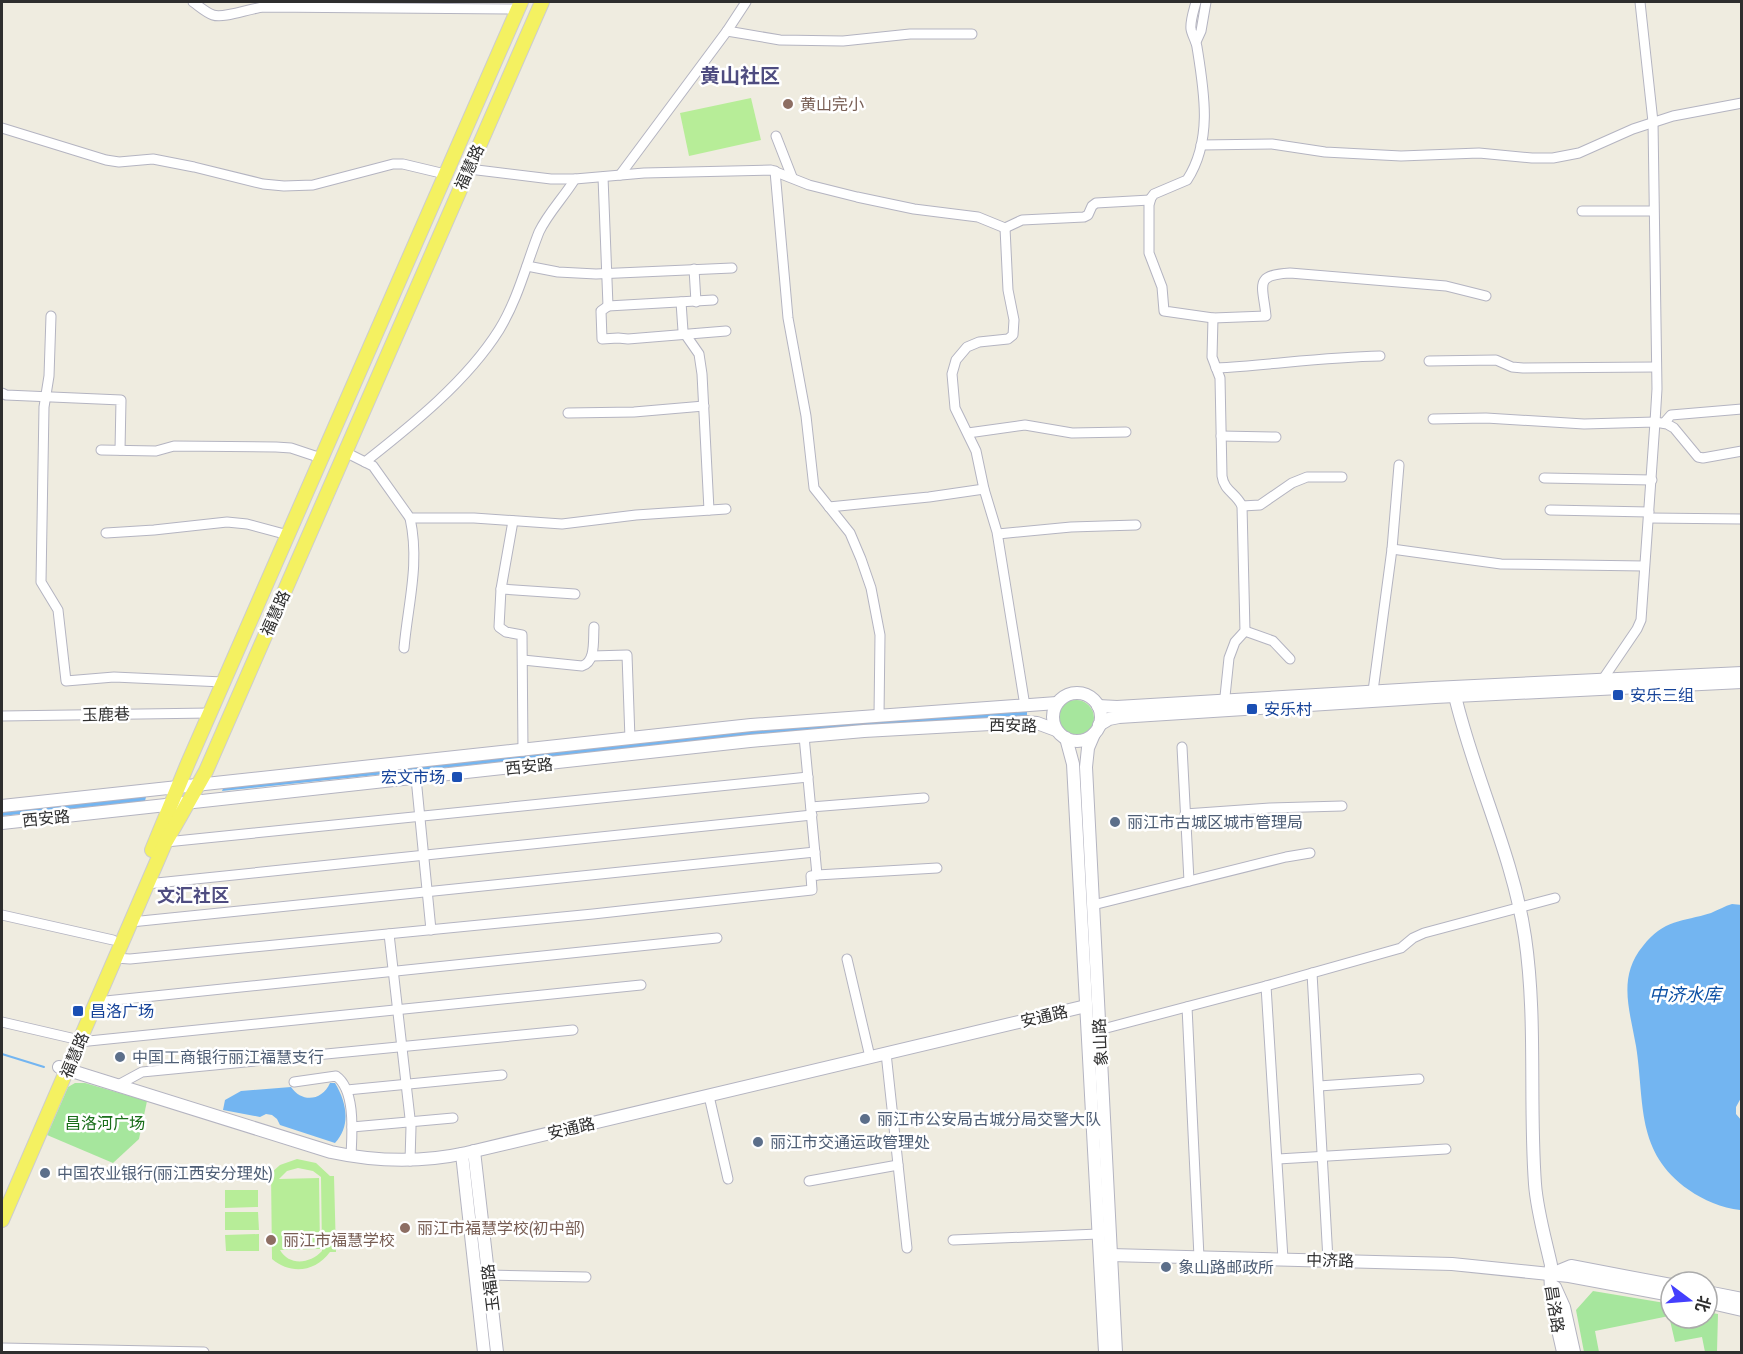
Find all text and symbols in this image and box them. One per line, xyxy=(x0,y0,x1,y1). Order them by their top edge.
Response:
district label: 黄山社区 xyxy=(700,64,780,87)
place label: 黄山完小 xyxy=(800,95,864,113)
marker: 黄山完小 xyxy=(781,97,795,111)
street label: 福慧路 xyxy=(451,141,487,193)
street label: 福慧路 xyxy=(257,587,293,639)
place label: 安乐三组 xyxy=(1630,686,1694,704)
marker: 安乐三组 xyxy=(1611,688,1625,702)
place label: 安乐村 xyxy=(1264,700,1312,718)
marker: 安乐村 xyxy=(1245,702,1259,716)
street label: 玉鹿巷 xyxy=(82,705,130,723)
street label: 西安路 xyxy=(989,716,1037,734)
street label: 西安路 xyxy=(504,755,554,777)
place label: 宏文市场 xyxy=(381,768,445,786)
marker: 宏文市场 xyxy=(450,770,464,784)
street label: 西安路 xyxy=(21,807,71,829)
place label: 丽江市古城区城市管理局 xyxy=(1127,813,1303,831)
marker: 丽江市古城区城市管理局 xyxy=(1108,815,1122,829)
district label: 文汇社区 xyxy=(157,885,229,906)
water label: 中济水库 xyxy=(1649,984,1724,1005)
place label: 昌洛广场 xyxy=(90,1002,154,1020)
street label: 安通路 xyxy=(1019,1002,1069,1030)
marker: 昌洛广场 xyxy=(71,1004,85,1018)
street label: 象山路 xyxy=(1090,1018,1110,1066)
street label: 福慧路 xyxy=(56,1029,92,1081)
place label: 中国工商银行丽江福慧支行 xyxy=(132,1048,324,1066)
marker: 中国工商银行丽江福慧支行 xyxy=(113,1050,127,1064)
place label: 丽江市公安局古城分局交警大队 xyxy=(877,1110,1101,1128)
marker: 丽江市公安局古城分局交警大队 xyxy=(858,1112,872,1126)
park label: 昌洛河广场 xyxy=(65,1114,145,1132)
street label: 安通路 xyxy=(546,1114,596,1142)
place label: 丽江市交通运政管理处 xyxy=(770,1133,930,1151)
marker: 丽江市交通运政管理处 xyxy=(751,1135,765,1149)
place label: 中国农业银行(丽江西安分理处) xyxy=(57,1164,273,1183)
marker: 中国农业银行(丽江西安分理处) xyxy=(38,1166,52,1180)
place label: 丽江市福慧学校(初中部) xyxy=(417,1219,585,1238)
marker: 丽江市福慧学校(初中部) xyxy=(398,1221,412,1235)
place label: 丽江市福慧学校 xyxy=(283,1231,395,1249)
marker: 丽江市福慧学校 xyxy=(264,1233,278,1247)
street label: 中济路 xyxy=(1306,1251,1354,1269)
place label: 象山路邮政所 xyxy=(1178,1258,1274,1276)
marker: 象山路邮政所 xyxy=(1159,1260,1173,1274)
street label: 玉福路 xyxy=(478,1263,502,1313)
north arrow xyxy=(1659,1270,1719,1330)
street label: 昌洛路 xyxy=(1542,1284,1568,1334)
text: 北 xyxy=(1693,1294,1714,1314)

